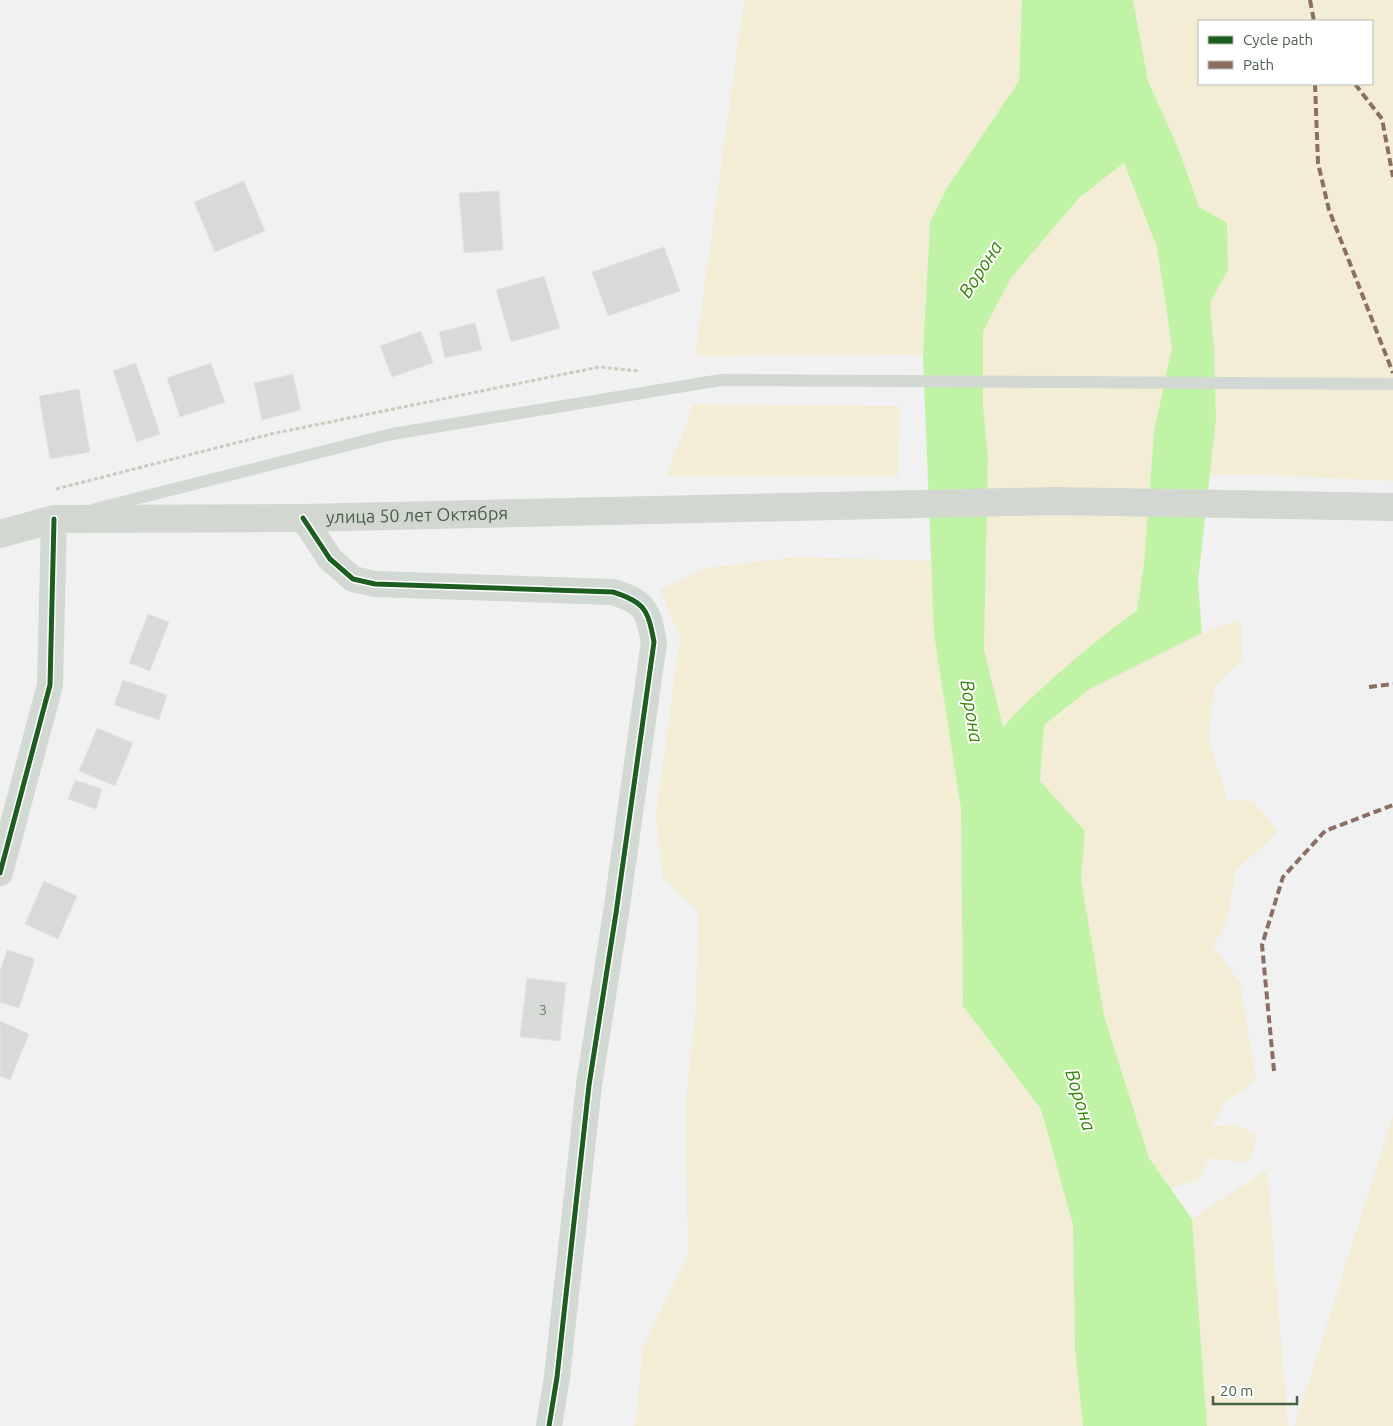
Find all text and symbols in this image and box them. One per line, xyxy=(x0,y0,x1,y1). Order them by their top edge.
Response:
legend xyxy=(1198,20,1373,85)
text: Cycle path xyxy=(1243,31,1313,48)
text: Path xyxy=(1243,56,1274,73)
water label: Ворона xyxy=(954,237,1006,301)
street label: улица 50 лет Октября xyxy=(326,502,508,526)
water label: Ворона xyxy=(956,678,988,744)
house number: 3 xyxy=(539,1001,547,1018)
water label: Ворона xyxy=(1061,1067,1101,1133)
scale bar xyxy=(1213,1374,1297,1406)
text: 20 m xyxy=(1220,1382,1253,1399)

